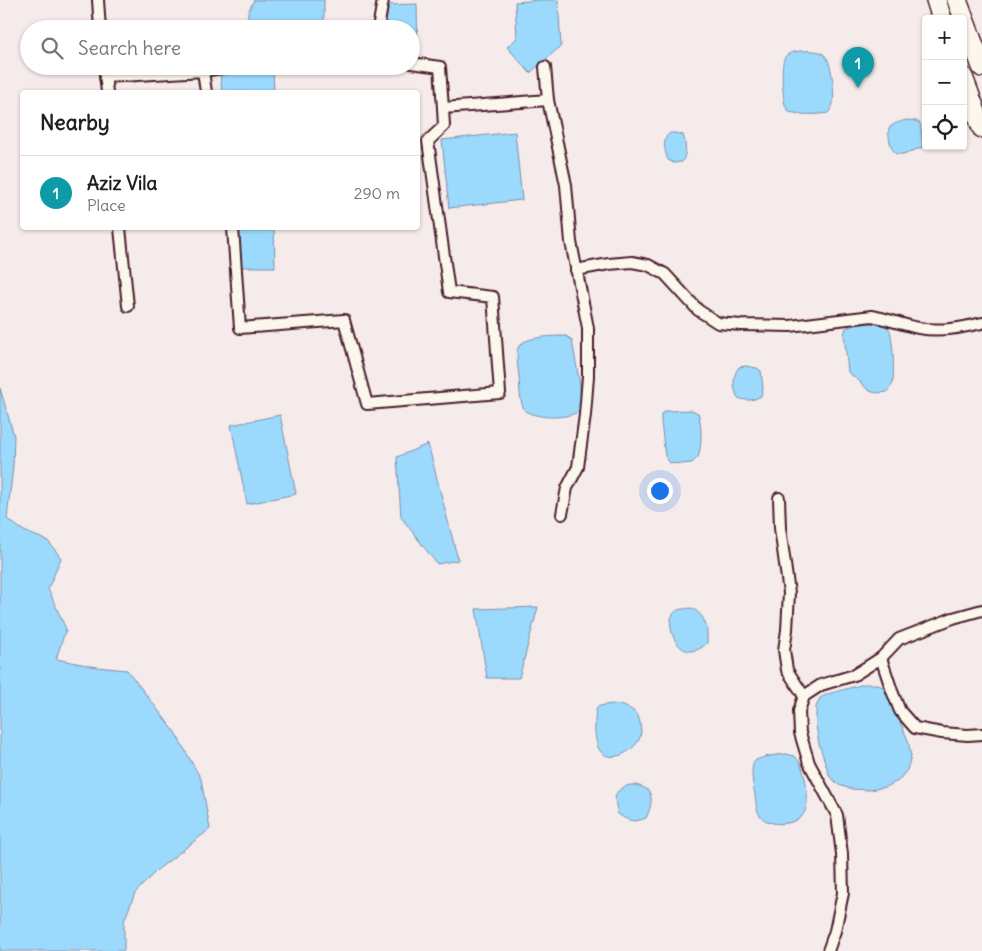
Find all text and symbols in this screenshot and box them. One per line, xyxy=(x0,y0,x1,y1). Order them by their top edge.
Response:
map controls xyxy=(922,15,967,150)
button: + xyxy=(922,15,967,60)
search box xyxy=(20,20,420,75)
icon: search xyxy=(38,34,66,62)
text: Search here xyxy=(78,36,181,60)
pin: 1 xyxy=(842,47,874,88)
button: − xyxy=(922,60,967,105)
button: locate xyxy=(922,105,967,150)
text: Nearby xyxy=(40,109,110,136)
text: Aziz Vila xyxy=(87,171,157,195)
text: 1 xyxy=(53,183,59,203)
text: 290 m xyxy=(354,183,400,203)
text: Place xyxy=(87,195,126,215)
your location xyxy=(647,478,673,504)

